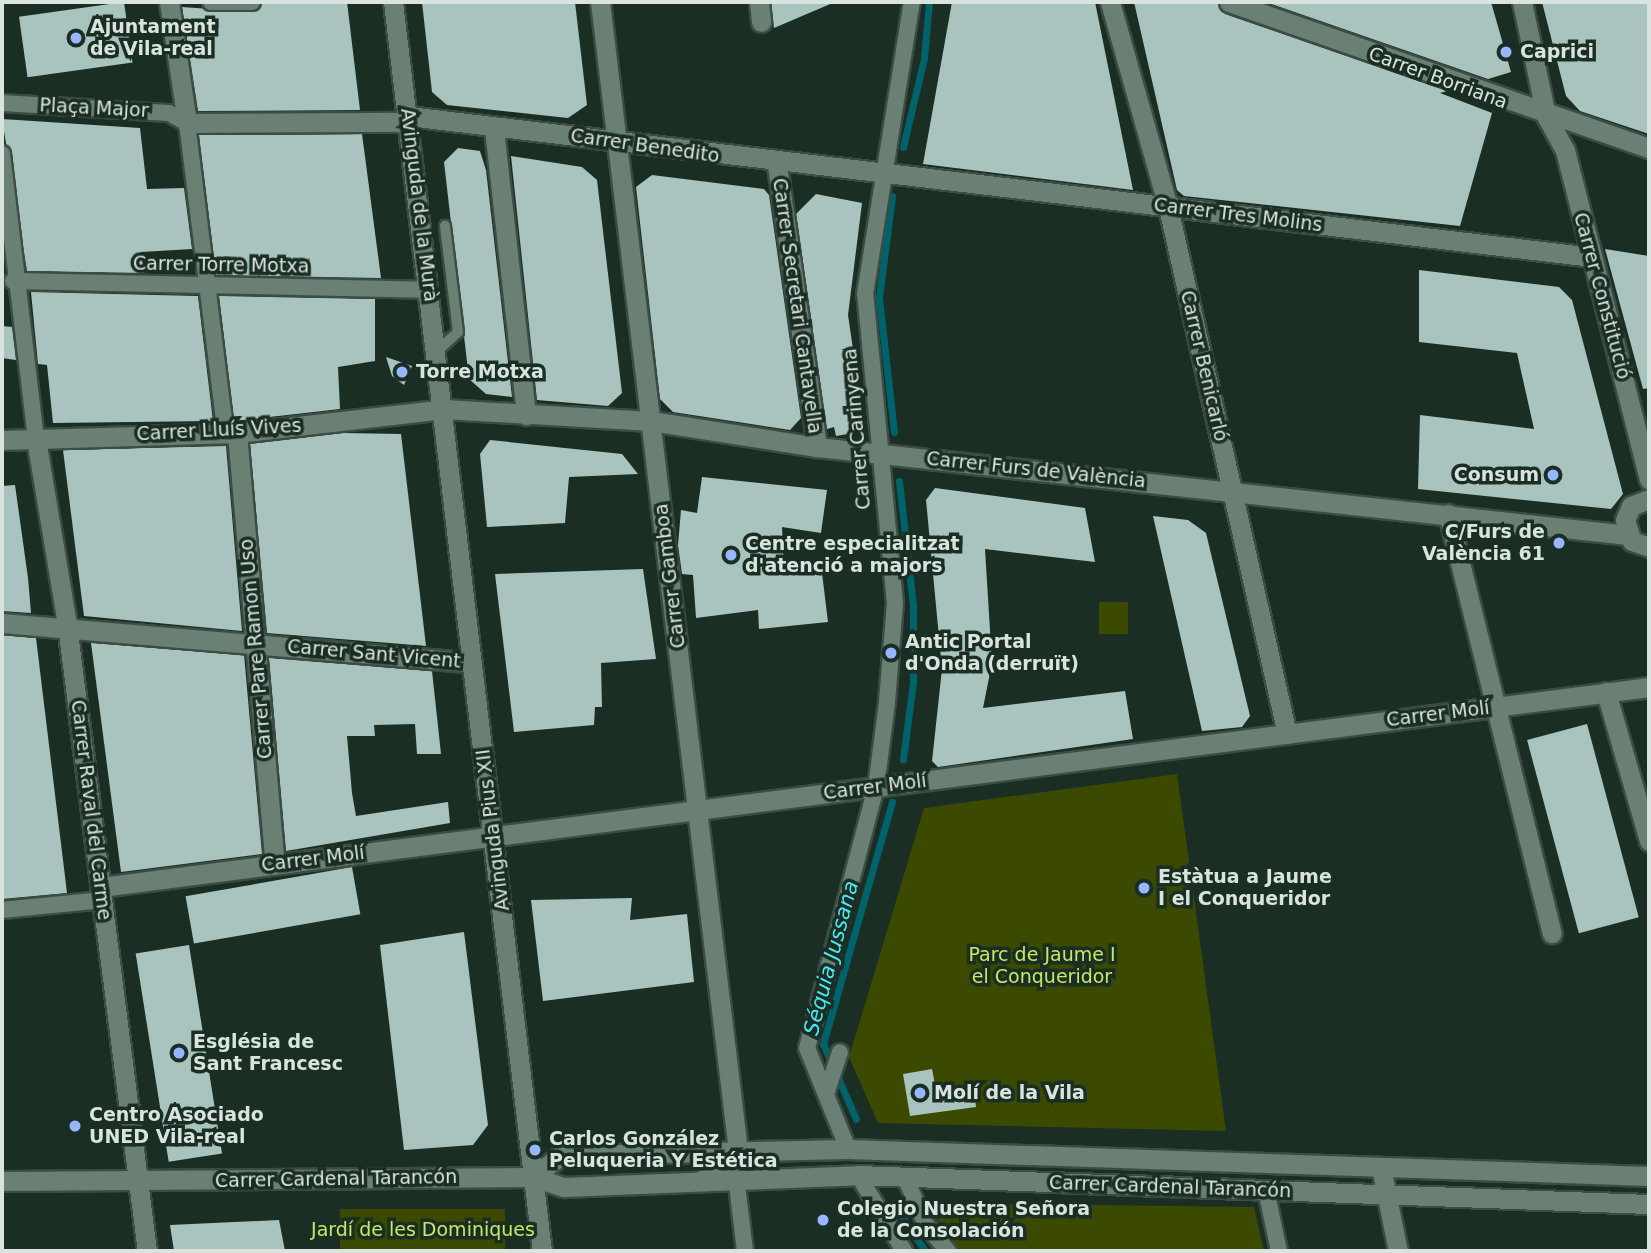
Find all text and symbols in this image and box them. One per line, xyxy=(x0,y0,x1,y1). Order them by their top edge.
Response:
place label: Ajuntament de Vila-real xyxy=(90,16,215,60)
marker: Ajuntament de Vila-real xyxy=(68,30,84,46)
place label: Caprici xyxy=(1520,41,1594,63)
street label: Carrer Borriana xyxy=(1366,42,1510,114)
marker: Caprici xyxy=(1498,44,1514,60)
street label: Plaça Major xyxy=(39,94,149,122)
street label: Avinguda de la Murà xyxy=(396,107,442,303)
street label: Carrer Benedito xyxy=(569,124,721,168)
street label: Carrer Secretari Cantavella xyxy=(768,177,826,435)
street label: Carrer Tres Molins xyxy=(1152,193,1324,237)
street label: Carrer Constitució xyxy=(1569,210,1635,382)
street label: Carrer Torre Motxa xyxy=(133,252,309,278)
street label: Carrer Benicarló xyxy=(1176,288,1232,444)
street label: Carrer Carinyena xyxy=(839,347,875,511)
place label: Torre Motxa xyxy=(416,361,544,383)
marker: Torre Motxa xyxy=(394,364,410,380)
street label: Carrer Lluís Vives xyxy=(136,414,302,446)
street label: Carrer Furs de València xyxy=(925,447,1147,493)
place label: Consum xyxy=(1454,464,1539,486)
marker: Consum xyxy=(1545,467,1561,483)
street label: Carrer Gamboa xyxy=(650,502,690,650)
place label: C/Furs de València 61 xyxy=(1422,521,1545,565)
place label: Centre especialitzat d'atenció a majors xyxy=(745,533,960,577)
marker: C/Furs de València 61 xyxy=(1551,535,1567,551)
street label: Carrer Pare Ramon Uso xyxy=(235,538,277,760)
marker: Centre especialitzat d'atenció a majors xyxy=(723,547,739,563)
place label: Antic Portal d'Onda (derruït) xyxy=(905,631,1079,675)
street label: Carrer Sant Vicent xyxy=(286,635,462,673)
marker: Antic Portal d'Onda (derruït) xyxy=(883,645,899,661)
street label: Carrer Molí xyxy=(1385,696,1491,732)
street label: Carrer Raval del Carme xyxy=(66,699,116,921)
street label: Avinguda Pius XII xyxy=(472,748,514,912)
street label: Carrer Molí xyxy=(822,769,928,805)
street label: Carrer Molí xyxy=(260,841,366,877)
place label: Estàtua a Jaume I el Conqueridor xyxy=(1158,866,1332,910)
water label: Séquia Jussana xyxy=(798,878,864,1038)
marker: Estàtua a Jaume I el Conqueridor xyxy=(1136,880,1152,896)
park label: Parc de Jaume I el Conqueridor xyxy=(968,944,1116,988)
place label: Església de Sant Francesc xyxy=(193,1031,343,1075)
marker: Església de Sant Francesc xyxy=(171,1045,187,1061)
place label: Molí de la Vila xyxy=(934,1082,1085,1104)
marker: Molí de la Vila xyxy=(912,1085,928,1101)
place label: Centro Asociado UNED Vila-real xyxy=(89,1104,264,1148)
marker: Centro Asociado UNED Vila-real xyxy=(67,1118,83,1134)
place label: Carlos González Peluqueria Y Estética xyxy=(549,1128,777,1172)
marker: Carlos González Peluqueria Y Estética xyxy=(527,1142,543,1158)
street label: Carrer Cardenal Tarancón xyxy=(215,1165,457,1193)
street label: Carrer Cardenal Tarancón xyxy=(1049,1171,1291,1203)
place label: Colegio Nuestra Señora de la Consolación xyxy=(837,1198,1090,1242)
marker: Colegio Nuestra Señora de la Consolación xyxy=(815,1212,831,1228)
park label: Jardí de les Dominiques xyxy=(311,1219,535,1241)

